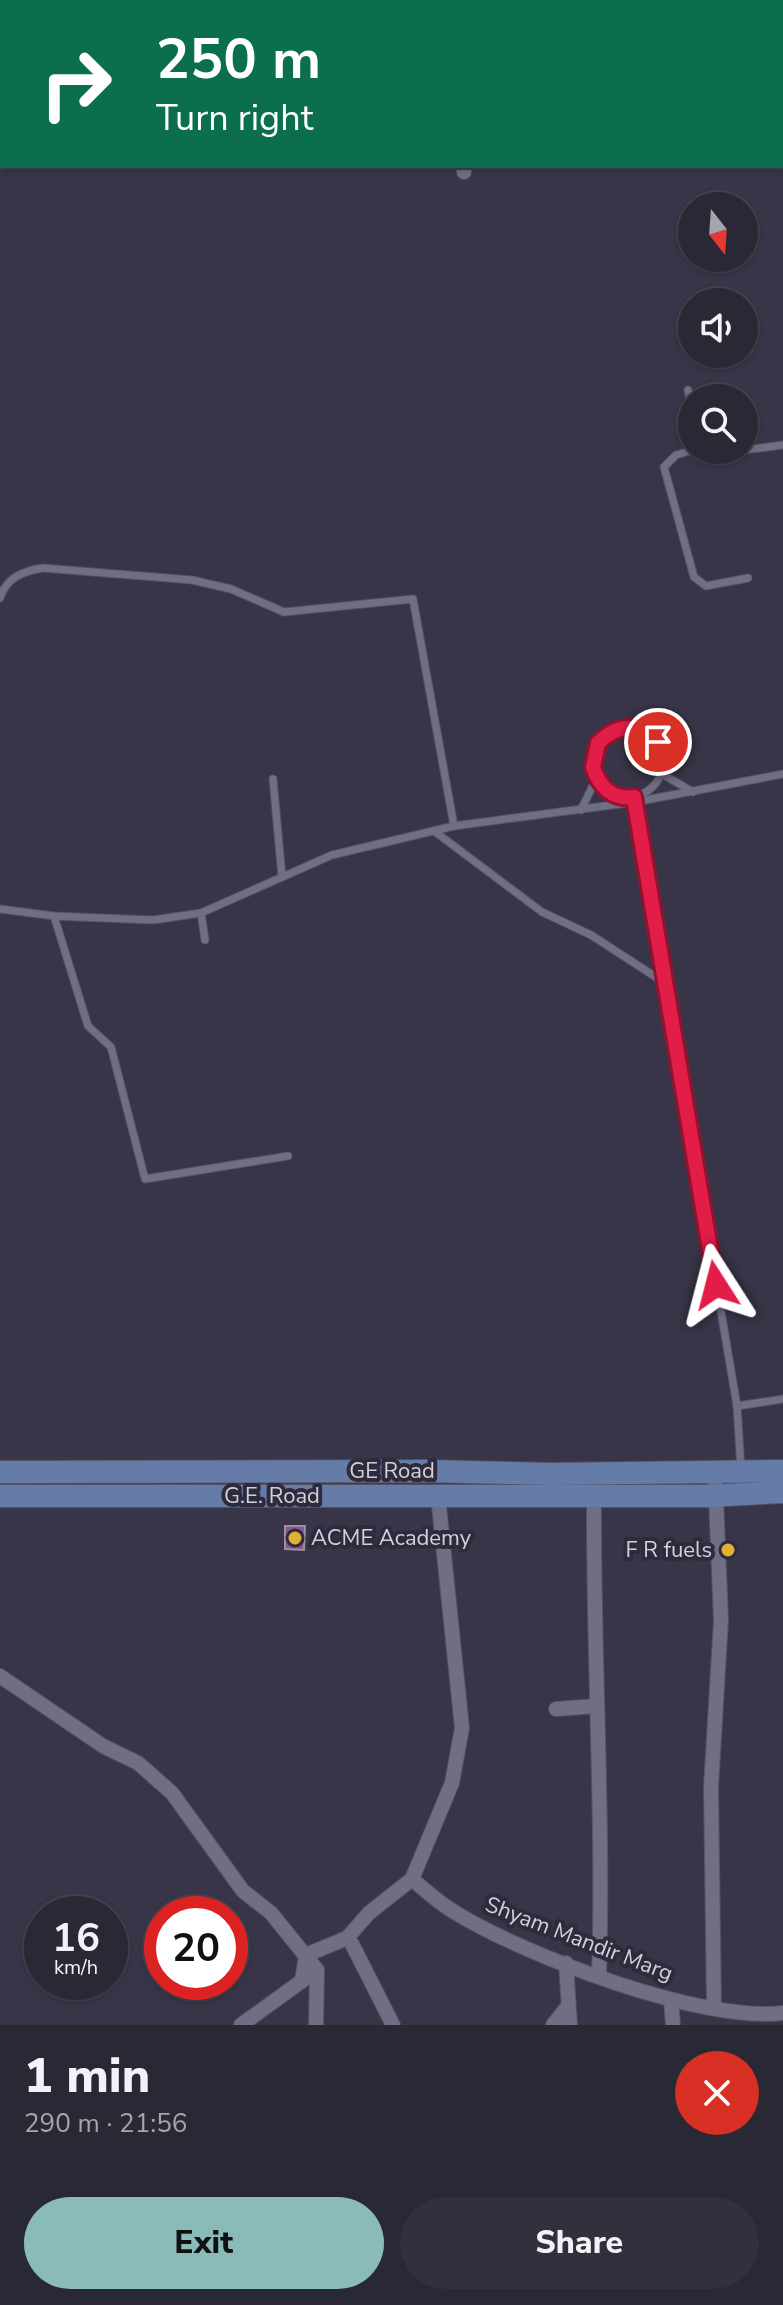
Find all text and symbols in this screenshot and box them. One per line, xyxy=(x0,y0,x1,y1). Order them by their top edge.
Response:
text: 250 m xyxy=(156,21,321,98)
icon: right xyxy=(24,32,128,136)
text: Turn right xyxy=(156,94,313,143)
north arrow xyxy=(678,192,758,272)
map controls xyxy=(678,192,758,464)
button: sound xyxy=(678,288,758,368)
button: search xyxy=(678,384,758,464)
pin xyxy=(624,708,692,776)
icon: arrive xyxy=(636,720,680,764)
position arrow xyxy=(674,1243,758,1327)
street label: GE Road xyxy=(349,1456,435,1486)
street label: G.E. Road xyxy=(224,1481,320,1511)
place label: ACME Academy xyxy=(311,1523,472,1553)
marker: ACME Academy xyxy=(286,1529,304,1547)
place label: F R fuels xyxy=(626,1535,712,1565)
marker: F R fuels xyxy=(719,1541,737,1559)
street label: Shyam Mandir Marg xyxy=(481,1889,677,1989)
speed limit sign: 20 xyxy=(144,1896,248,2000)
text: 16 xyxy=(52,1911,100,1965)
text: km/h xyxy=(54,1954,98,1981)
text: 1 min xyxy=(24,2043,150,2109)
button: close xyxy=(675,2051,759,2135)
text: 290 m · 21:56 xyxy=(24,2106,187,2141)
button: Exit xyxy=(24,2197,384,2289)
button: Share xyxy=(400,2197,759,2289)

